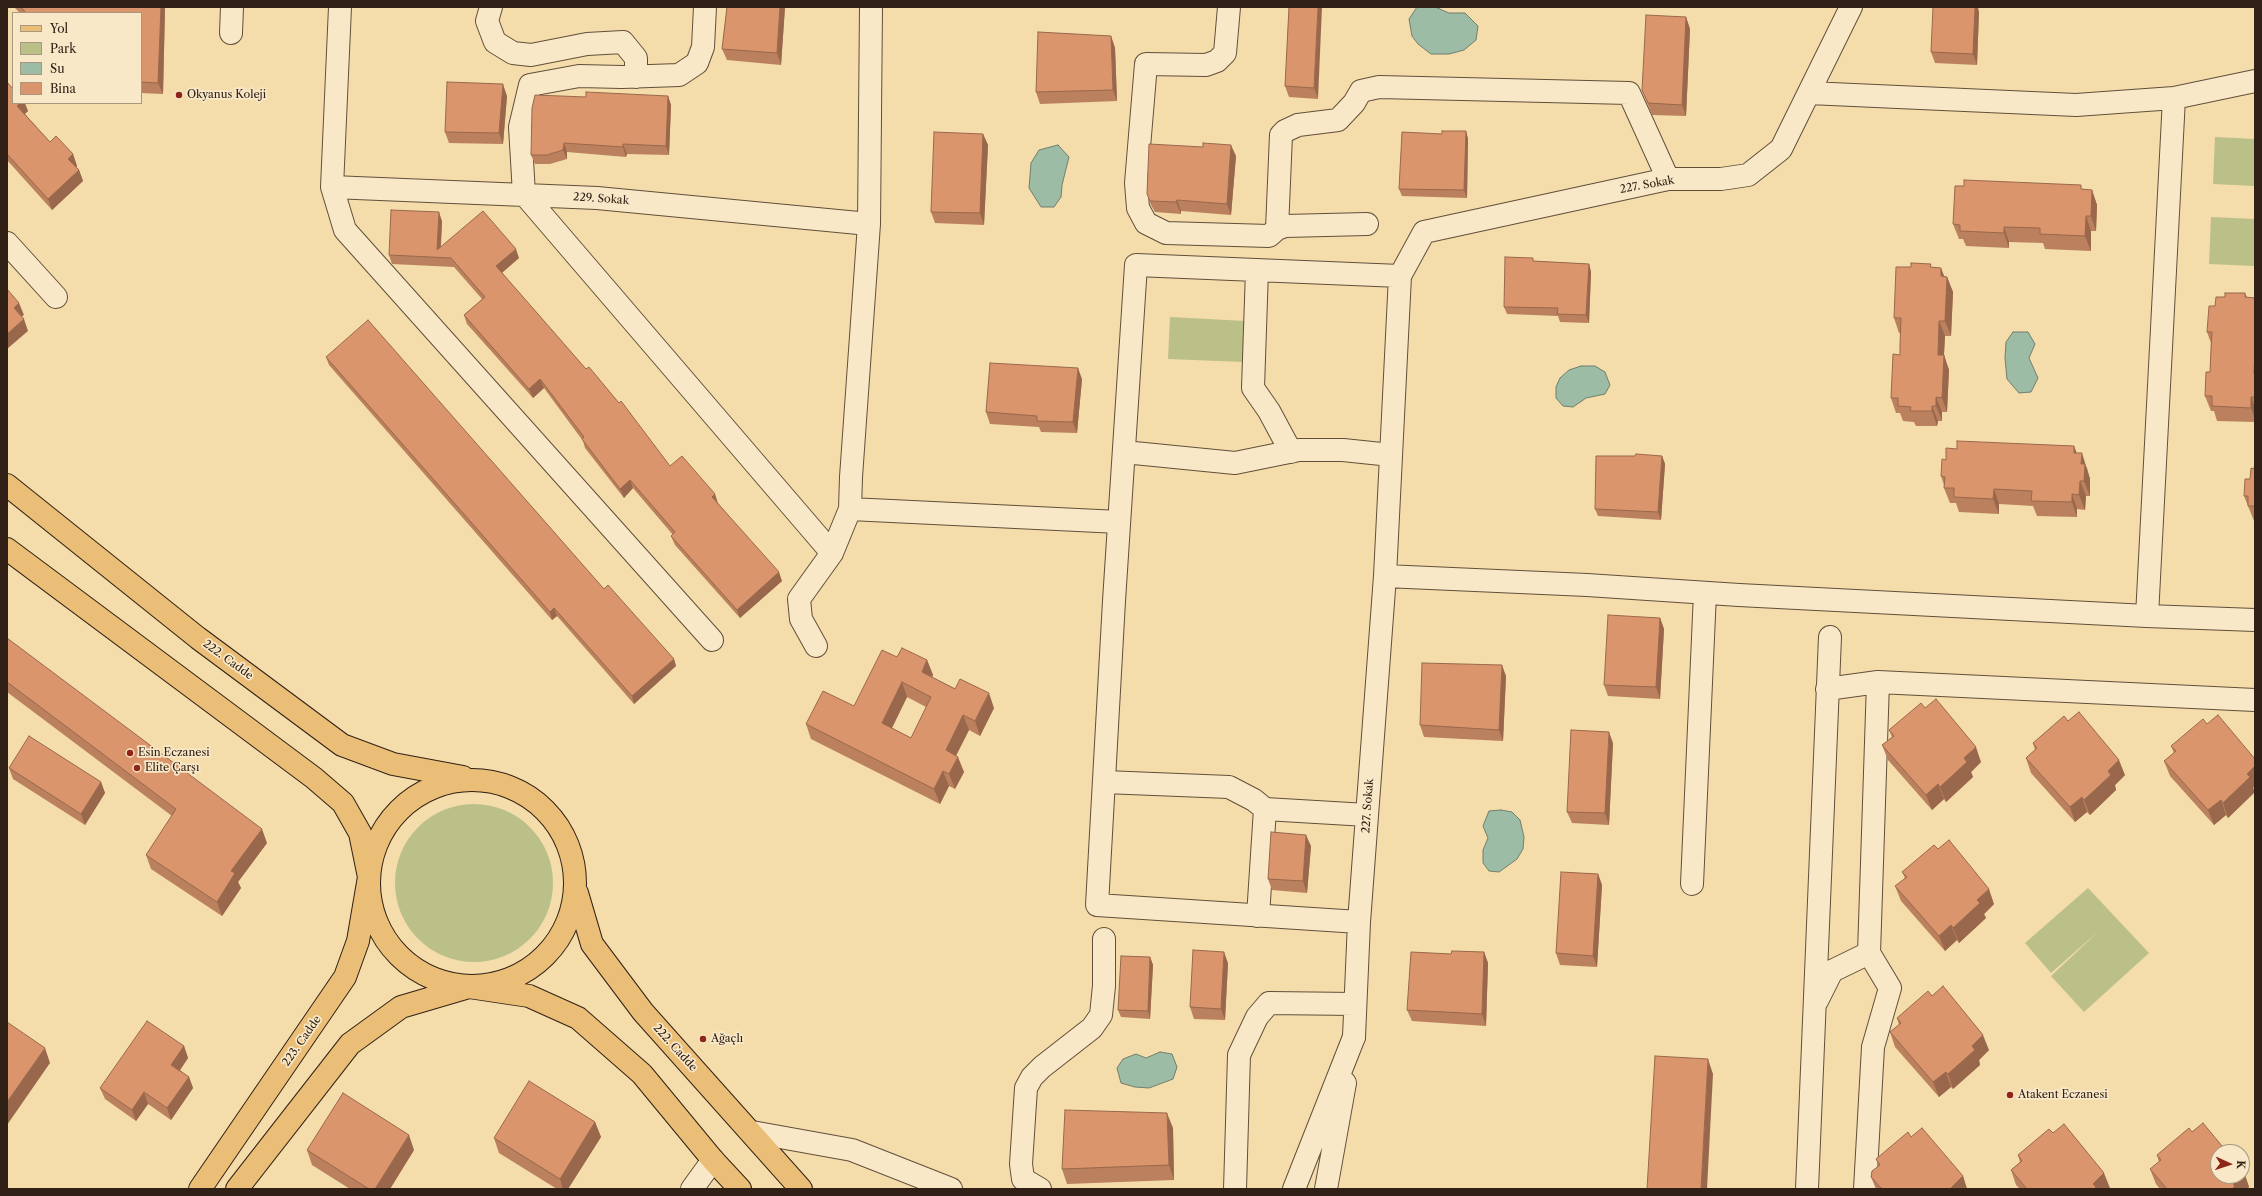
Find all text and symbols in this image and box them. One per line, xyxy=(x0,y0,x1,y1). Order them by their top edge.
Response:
legend xyxy=(12,12,142,104)
text: Yol xyxy=(50,21,68,36)
text: Park xyxy=(50,41,76,56)
text: Su xyxy=(50,61,65,76)
text: Bina xyxy=(50,81,76,96)
place label: Okyanus Koleji xyxy=(187,88,266,102)
marker: Okyanus Koleji xyxy=(174,90,184,100)
street label: 227. Sokak xyxy=(1619,174,1675,196)
street label: 229. Sokak xyxy=(573,190,629,208)
street label: 222. Cadde xyxy=(200,637,256,683)
place label: Esin Eczanesi xyxy=(138,746,210,760)
marker: Esin Eczanesi xyxy=(125,748,135,758)
place label: Elite Çarşı xyxy=(145,761,199,775)
marker: Elite Çarşı xyxy=(132,763,142,773)
street label: 227. Sokak xyxy=(1360,778,1376,834)
street label: 223. Cadde xyxy=(280,1013,324,1069)
street label: 222. Cadde xyxy=(650,1022,700,1074)
place label: Ağaçlı xyxy=(711,1032,743,1046)
marker: Ağaçlı xyxy=(698,1034,708,1044)
place label: Atakent Eczanesi xyxy=(2018,1088,2108,1102)
marker: Atakent Eczanesi xyxy=(2005,1090,2015,1100)
north arrow xyxy=(2210,1144,2250,1184)
text: K xyxy=(2234,1160,2248,1169)

